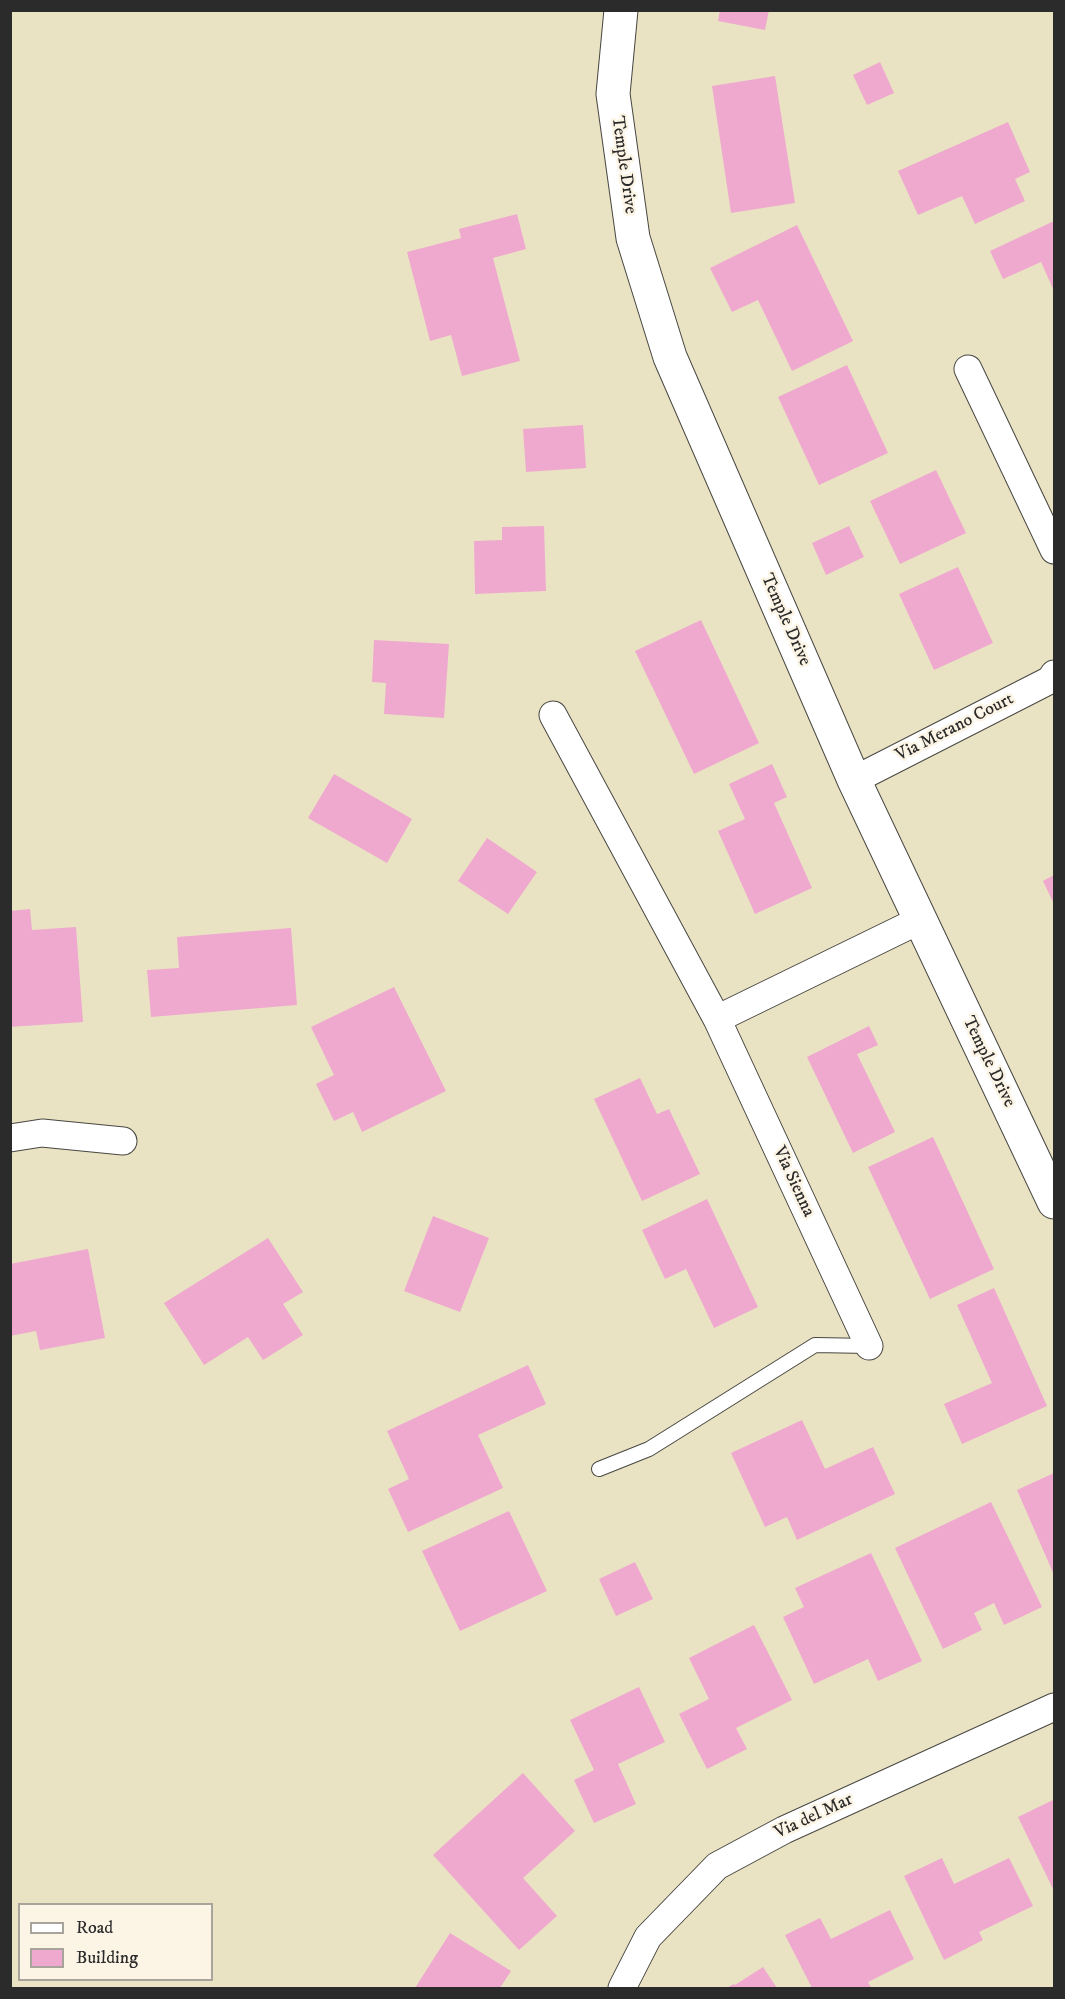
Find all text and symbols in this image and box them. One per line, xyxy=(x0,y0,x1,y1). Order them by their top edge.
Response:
street label: Temple Drive xyxy=(605,115,641,215)
street label: Temple Drive xyxy=(755,571,815,669)
street label: Via Merano Court xyxy=(893,689,1017,767)
street label: Temple Drive xyxy=(957,1013,1019,1111)
street label: Via Sienna xyxy=(767,1143,819,1221)
street label: Via del Mar xyxy=(771,1789,857,1845)
legend xyxy=(18,1903,213,1981)
text: Road xyxy=(76,1917,113,1939)
text: Building xyxy=(76,1947,138,1969)

